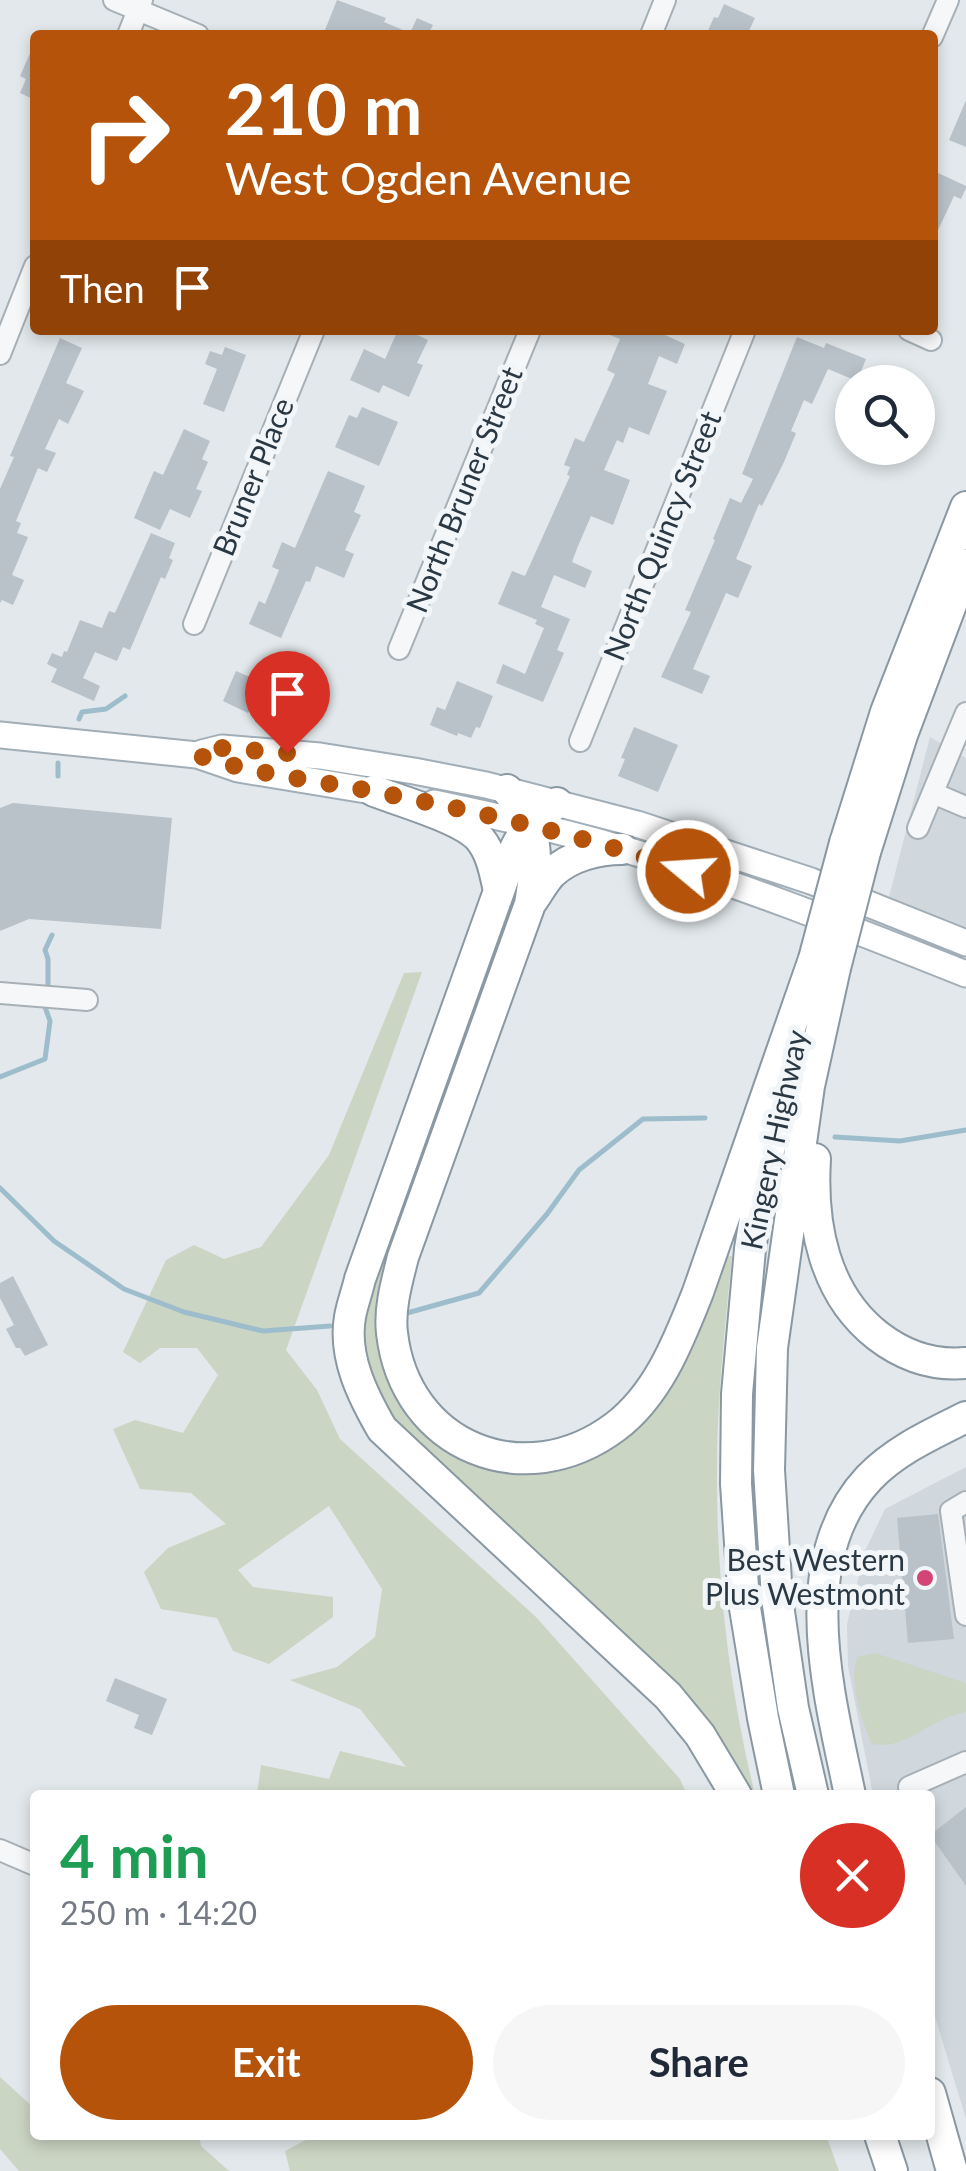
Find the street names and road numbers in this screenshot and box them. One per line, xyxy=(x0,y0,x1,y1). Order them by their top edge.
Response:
street label: North Bruner Street xyxy=(397,361,529,617)
street label: Bruner Place xyxy=(204,392,300,560)
street label: North Quincy Street xyxy=(595,405,728,665)
street label: Kingery Highway xyxy=(732,1026,814,1253)

